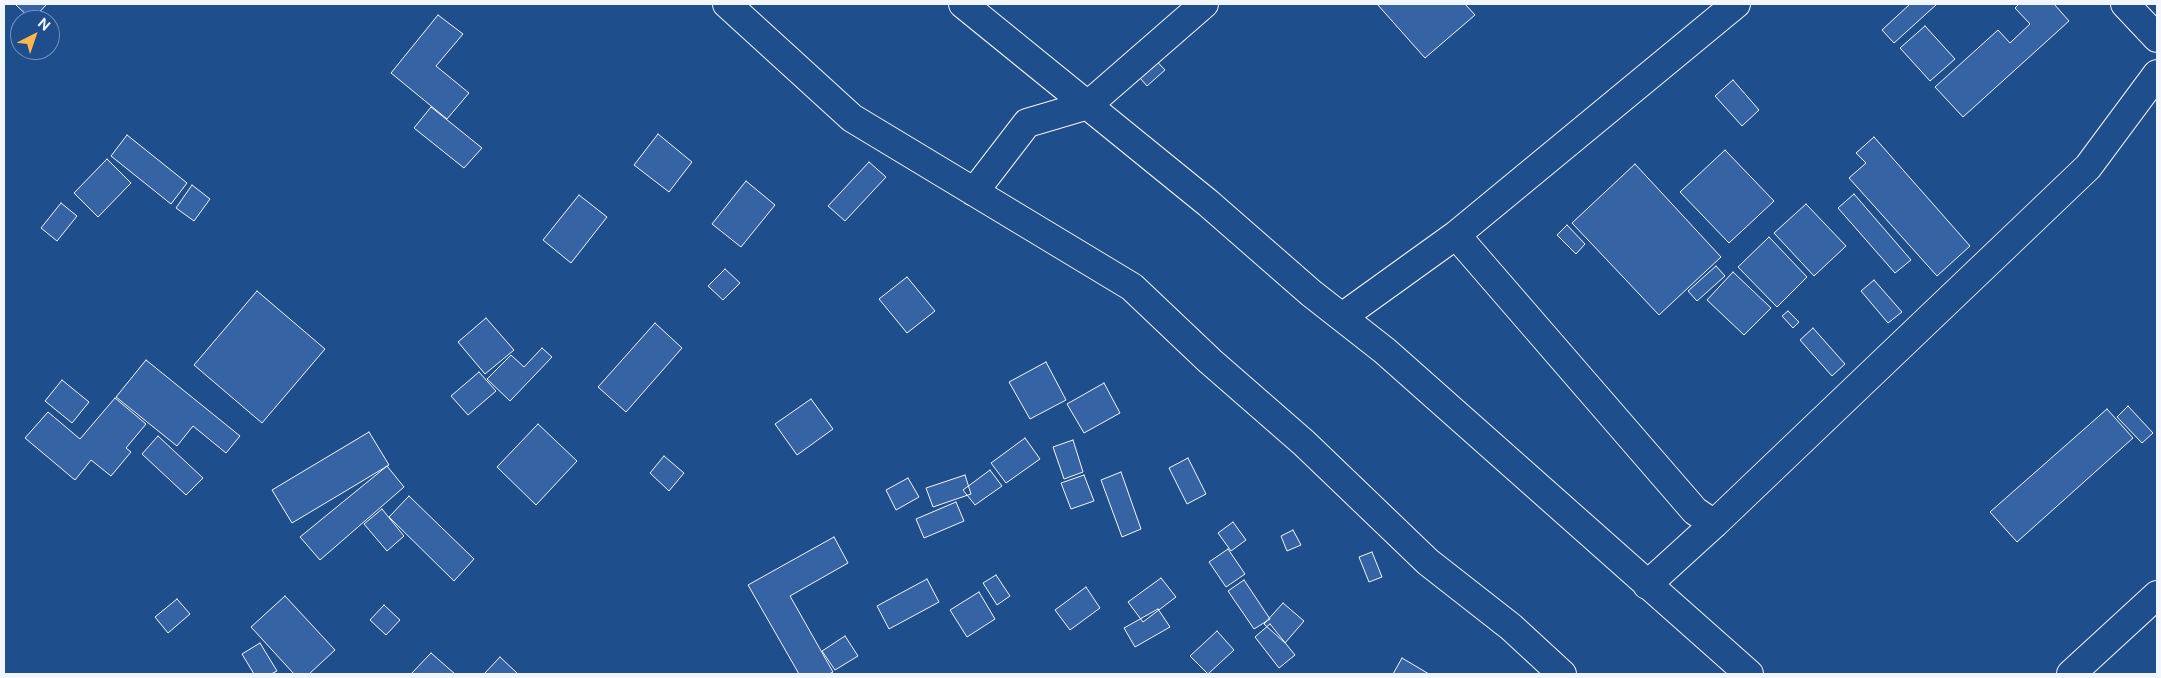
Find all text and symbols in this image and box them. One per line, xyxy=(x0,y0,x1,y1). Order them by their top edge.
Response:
north arrow xyxy=(10,10,60,60)
text: N xyxy=(35,15,54,34)

